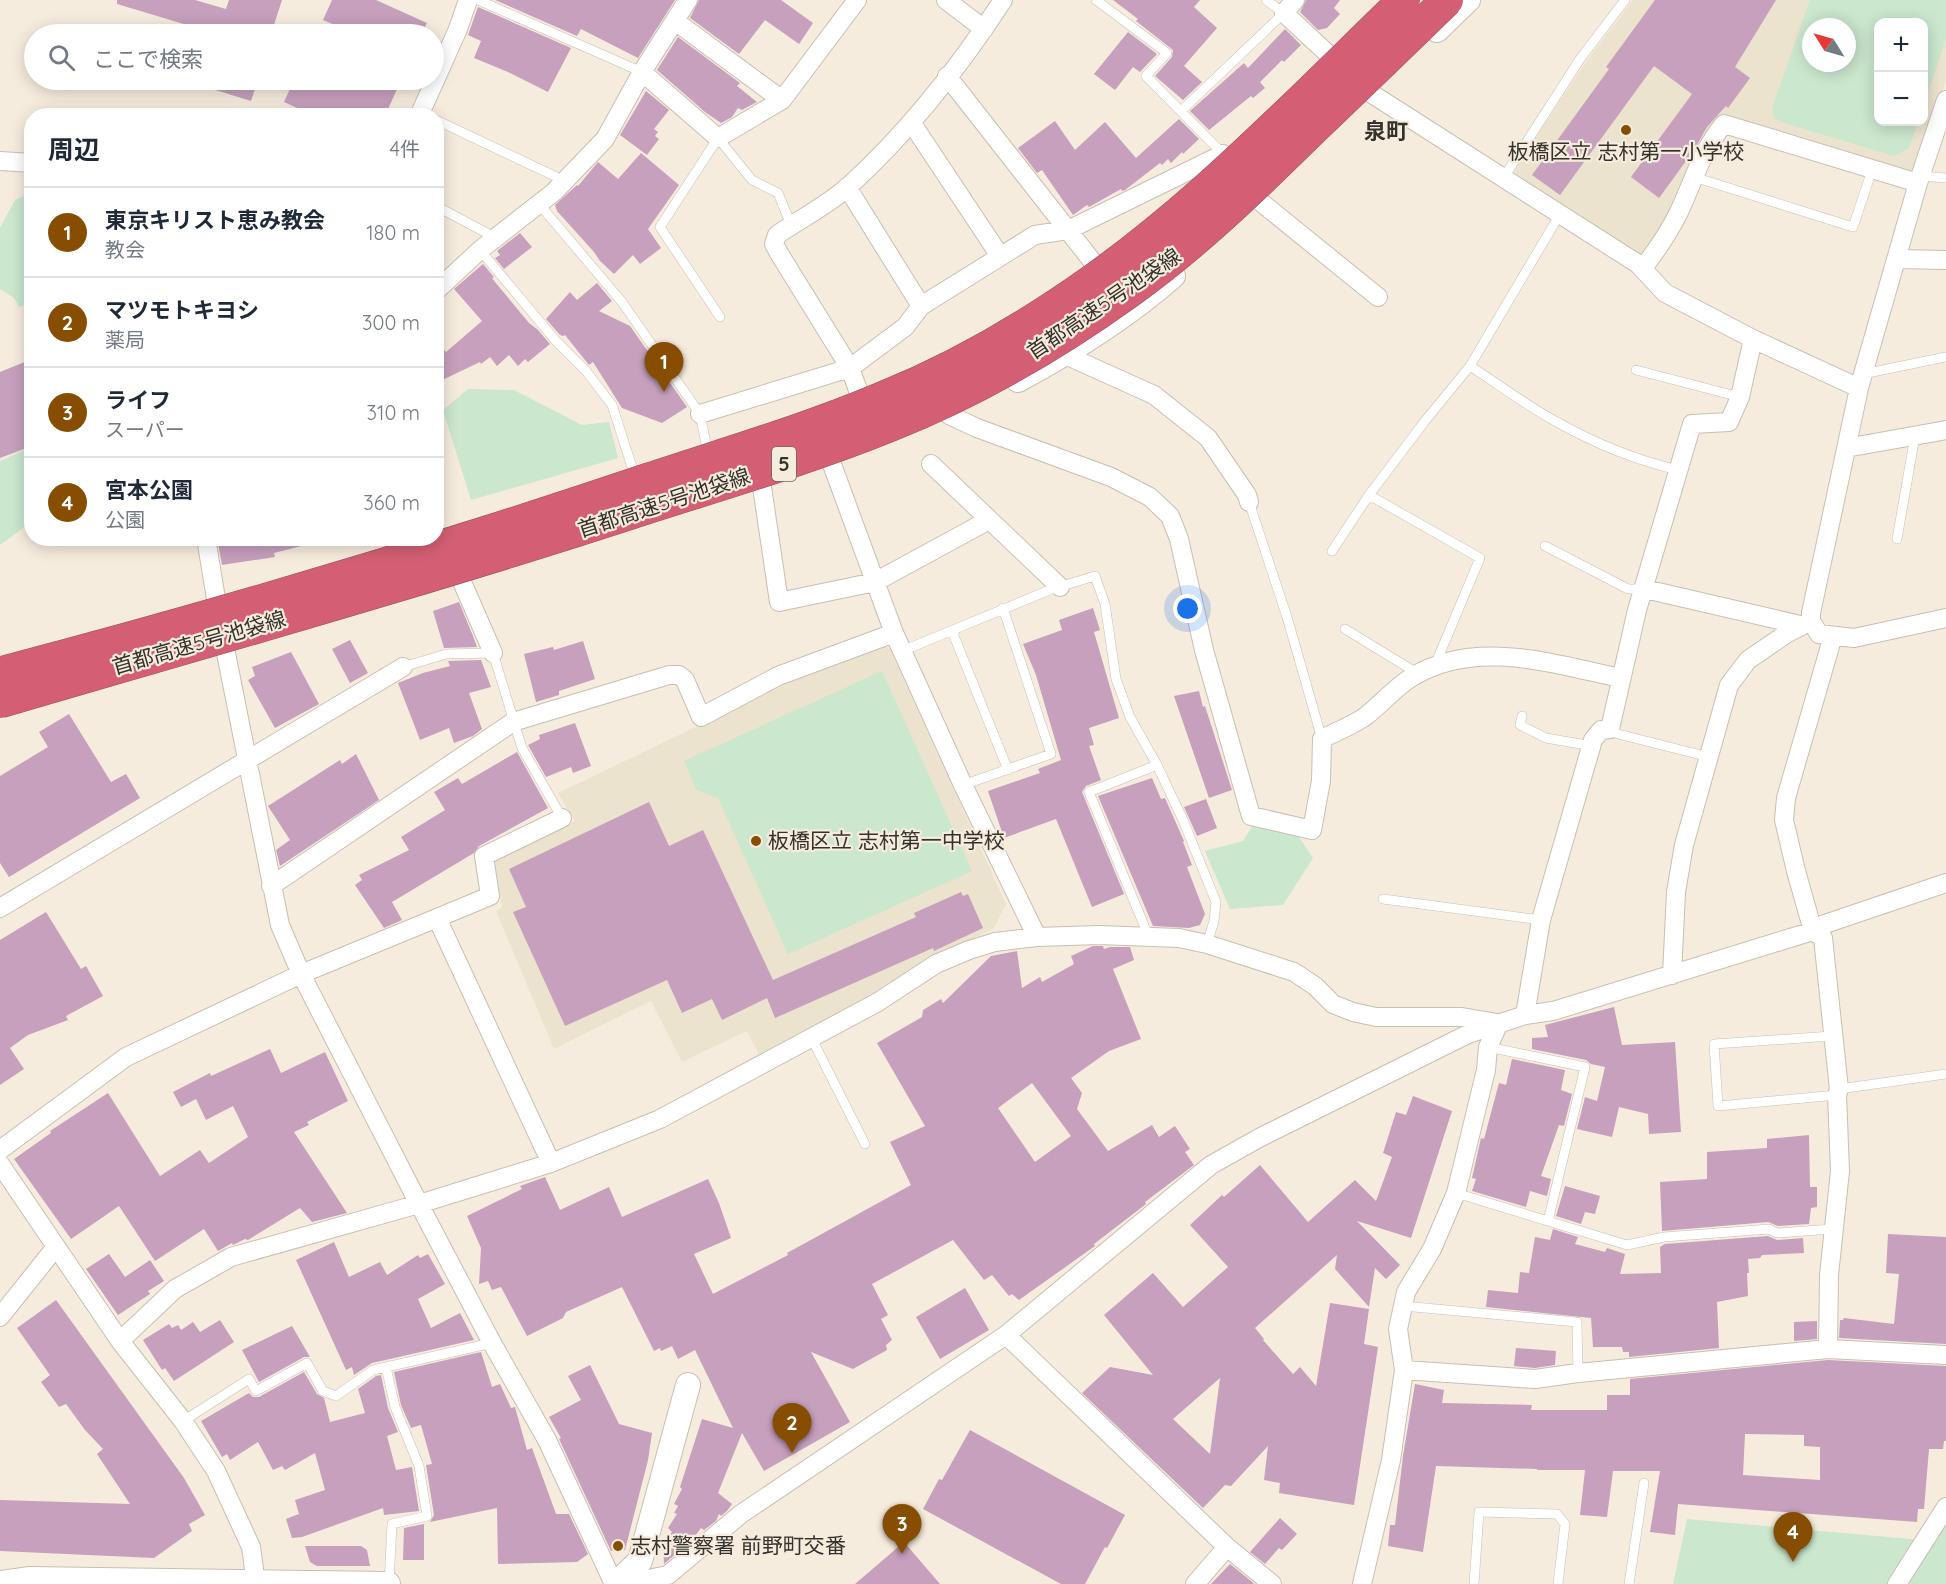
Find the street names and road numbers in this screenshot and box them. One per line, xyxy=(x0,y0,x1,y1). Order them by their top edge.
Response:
street label: 首都高速5号池袋線 xyxy=(1022,242,1185,364)
road number: 5 xyxy=(772,447,796,481)
street label: 首都高速5号池袋線 xyxy=(574,462,753,542)
street label: 首都高速5号池袋線 xyxy=(109,605,289,679)

